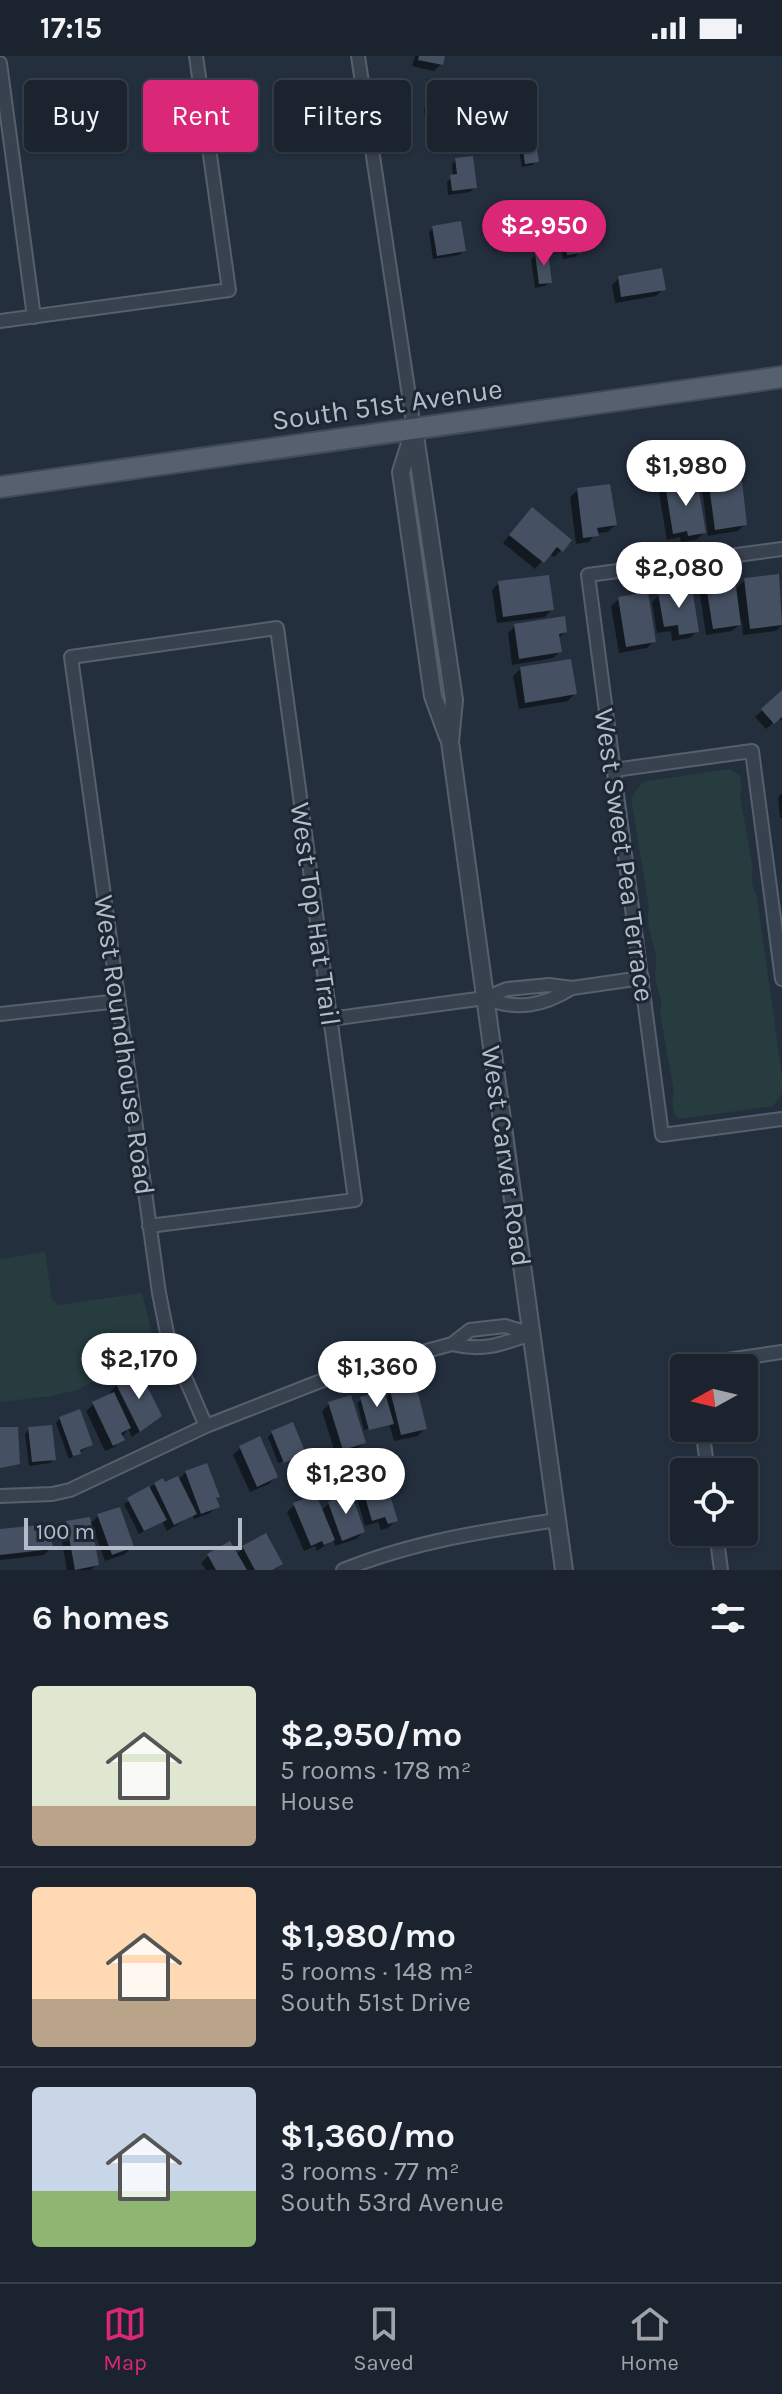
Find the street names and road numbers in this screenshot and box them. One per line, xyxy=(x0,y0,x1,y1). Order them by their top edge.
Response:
street label: South 51st Avenue xyxy=(270,372,504,437)
street label: West Sweet Pea Terrace xyxy=(588,706,661,1004)
street label: West Top Hat Trail xyxy=(283,800,348,1028)
street label: West Roundhouse Road xyxy=(87,893,162,1197)
street label: West Carver Road xyxy=(475,1043,538,1269)

